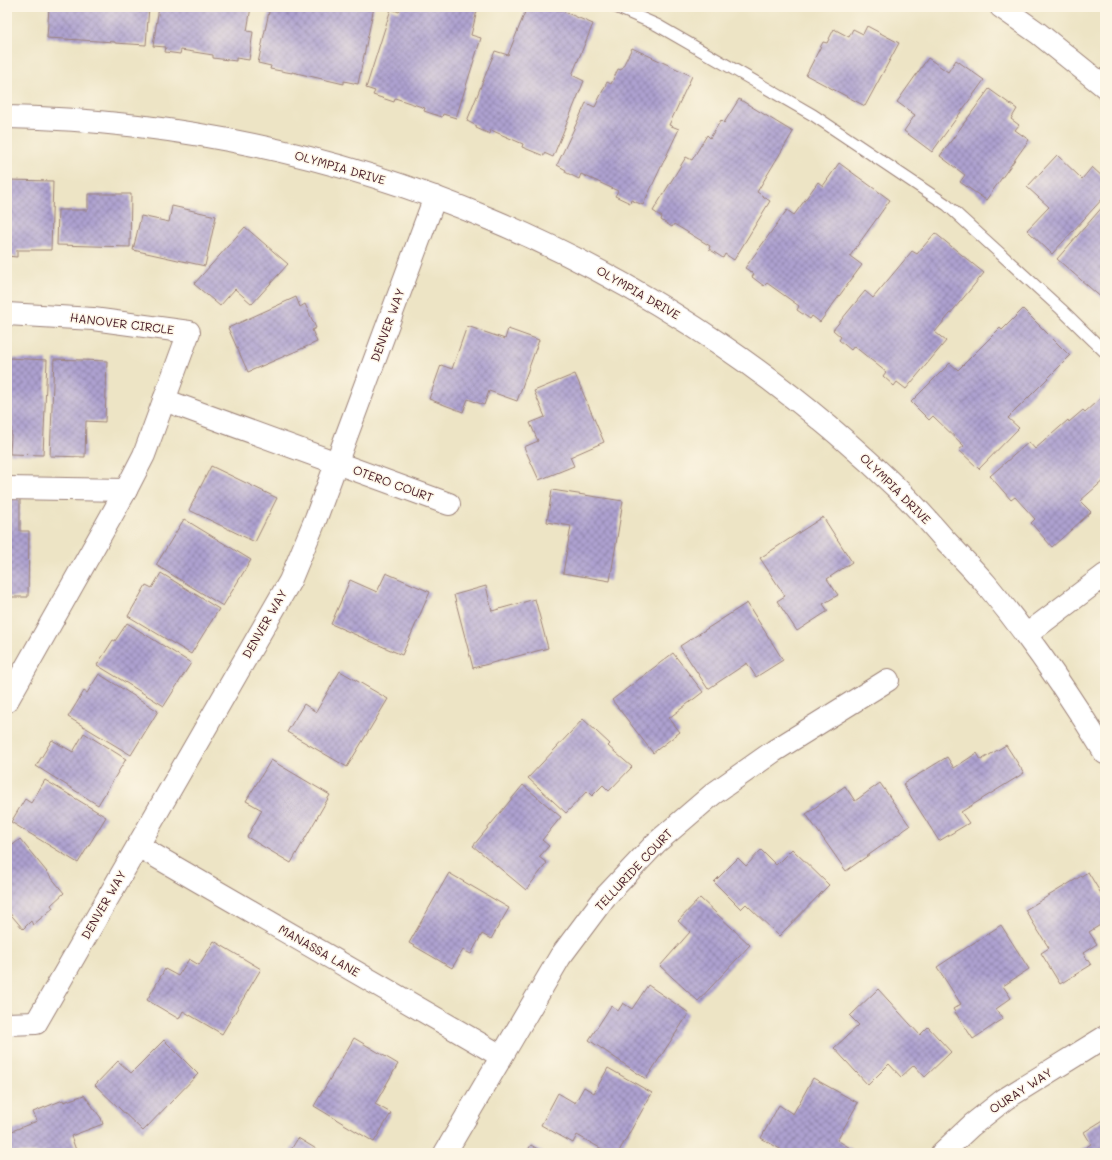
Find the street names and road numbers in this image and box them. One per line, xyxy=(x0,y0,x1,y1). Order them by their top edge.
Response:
street label: OLYMPIA DRIVE xyxy=(293,146,388,188)
street label: OLYMPIA DRIVE xyxy=(594,262,683,323)
street label: DENVER WAY xyxy=(366,286,408,363)
street label: HANOVER CIRCLE xyxy=(69,309,175,337)
street label: OLYMPIA DRIVE xyxy=(857,449,935,527)
street label: OTERO COURT xyxy=(351,461,436,505)
street label: DENVER WAY xyxy=(238,586,290,661)
street label: TELLURIDE COURT xyxy=(591,825,676,914)
street label: DENVER WAY xyxy=(77,867,129,942)
street label: MANASSA LANE xyxy=(276,920,363,980)
street label: OURAY WAY xyxy=(986,1064,1055,1116)

